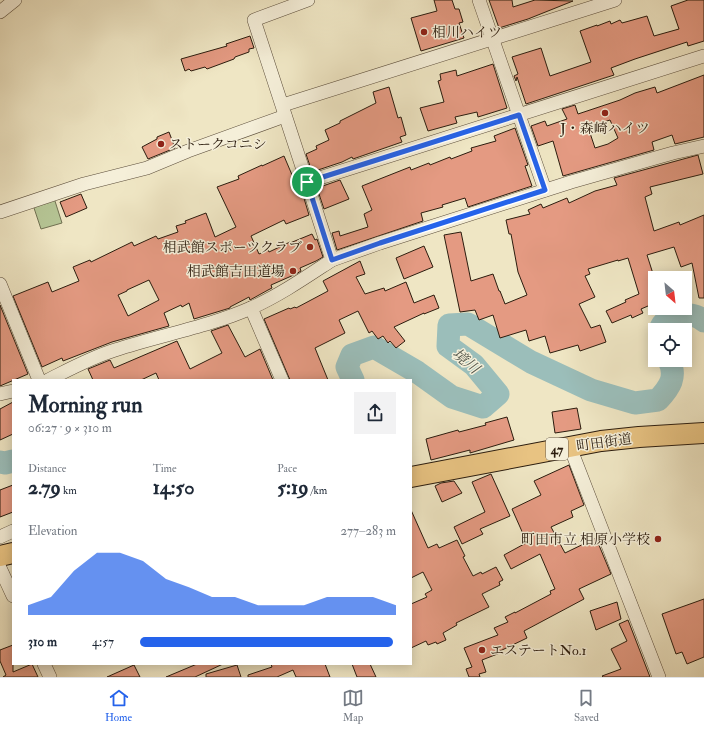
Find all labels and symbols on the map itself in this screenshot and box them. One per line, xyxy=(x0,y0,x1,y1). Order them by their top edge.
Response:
place label: 相川ハイツ xyxy=(432,24,502,41)
marker: 相川ハイツ xyxy=(419,27,429,37)
marker: J・森崎ハイツ xyxy=(600,108,610,118)
place label: J・森崎ハイツ xyxy=(559,120,650,137)
place label: ストークコニシ xyxy=(169,136,267,153)
marker: ストークコニシ xyxy=(156,139,166,149)
pin xyxy=(290,165,324,199)
place label: 相武館スポーツクラブ xyxy=(163,239,302,256)
marker: 相武館スポーツクラブ xyxy=(305,242,315,252)
place label: 相武館吉田道場 xyxy=(187,263,285,280)
marker: 相武館吉田道場 xyxy=(288,266,298,276)
north arrow xyxy=(648,271,692,315)
water label: 境川 xyxy=(448,344,485,380)
street label: 町田街道 xyxy=(575,430,633,455)
road number: 47 xyxy=(546,438,568,460)
place label: 町田市立 相原小学校 xyxy=(521,531,650,548)
marker: 町田市立 相原小学校 xyxy=(653,534,663,544)
place label: エステートNo.1 xyxy=(490,642,586,659)
marker: エステートNo.1 xyxy=(477,645,487,655)

